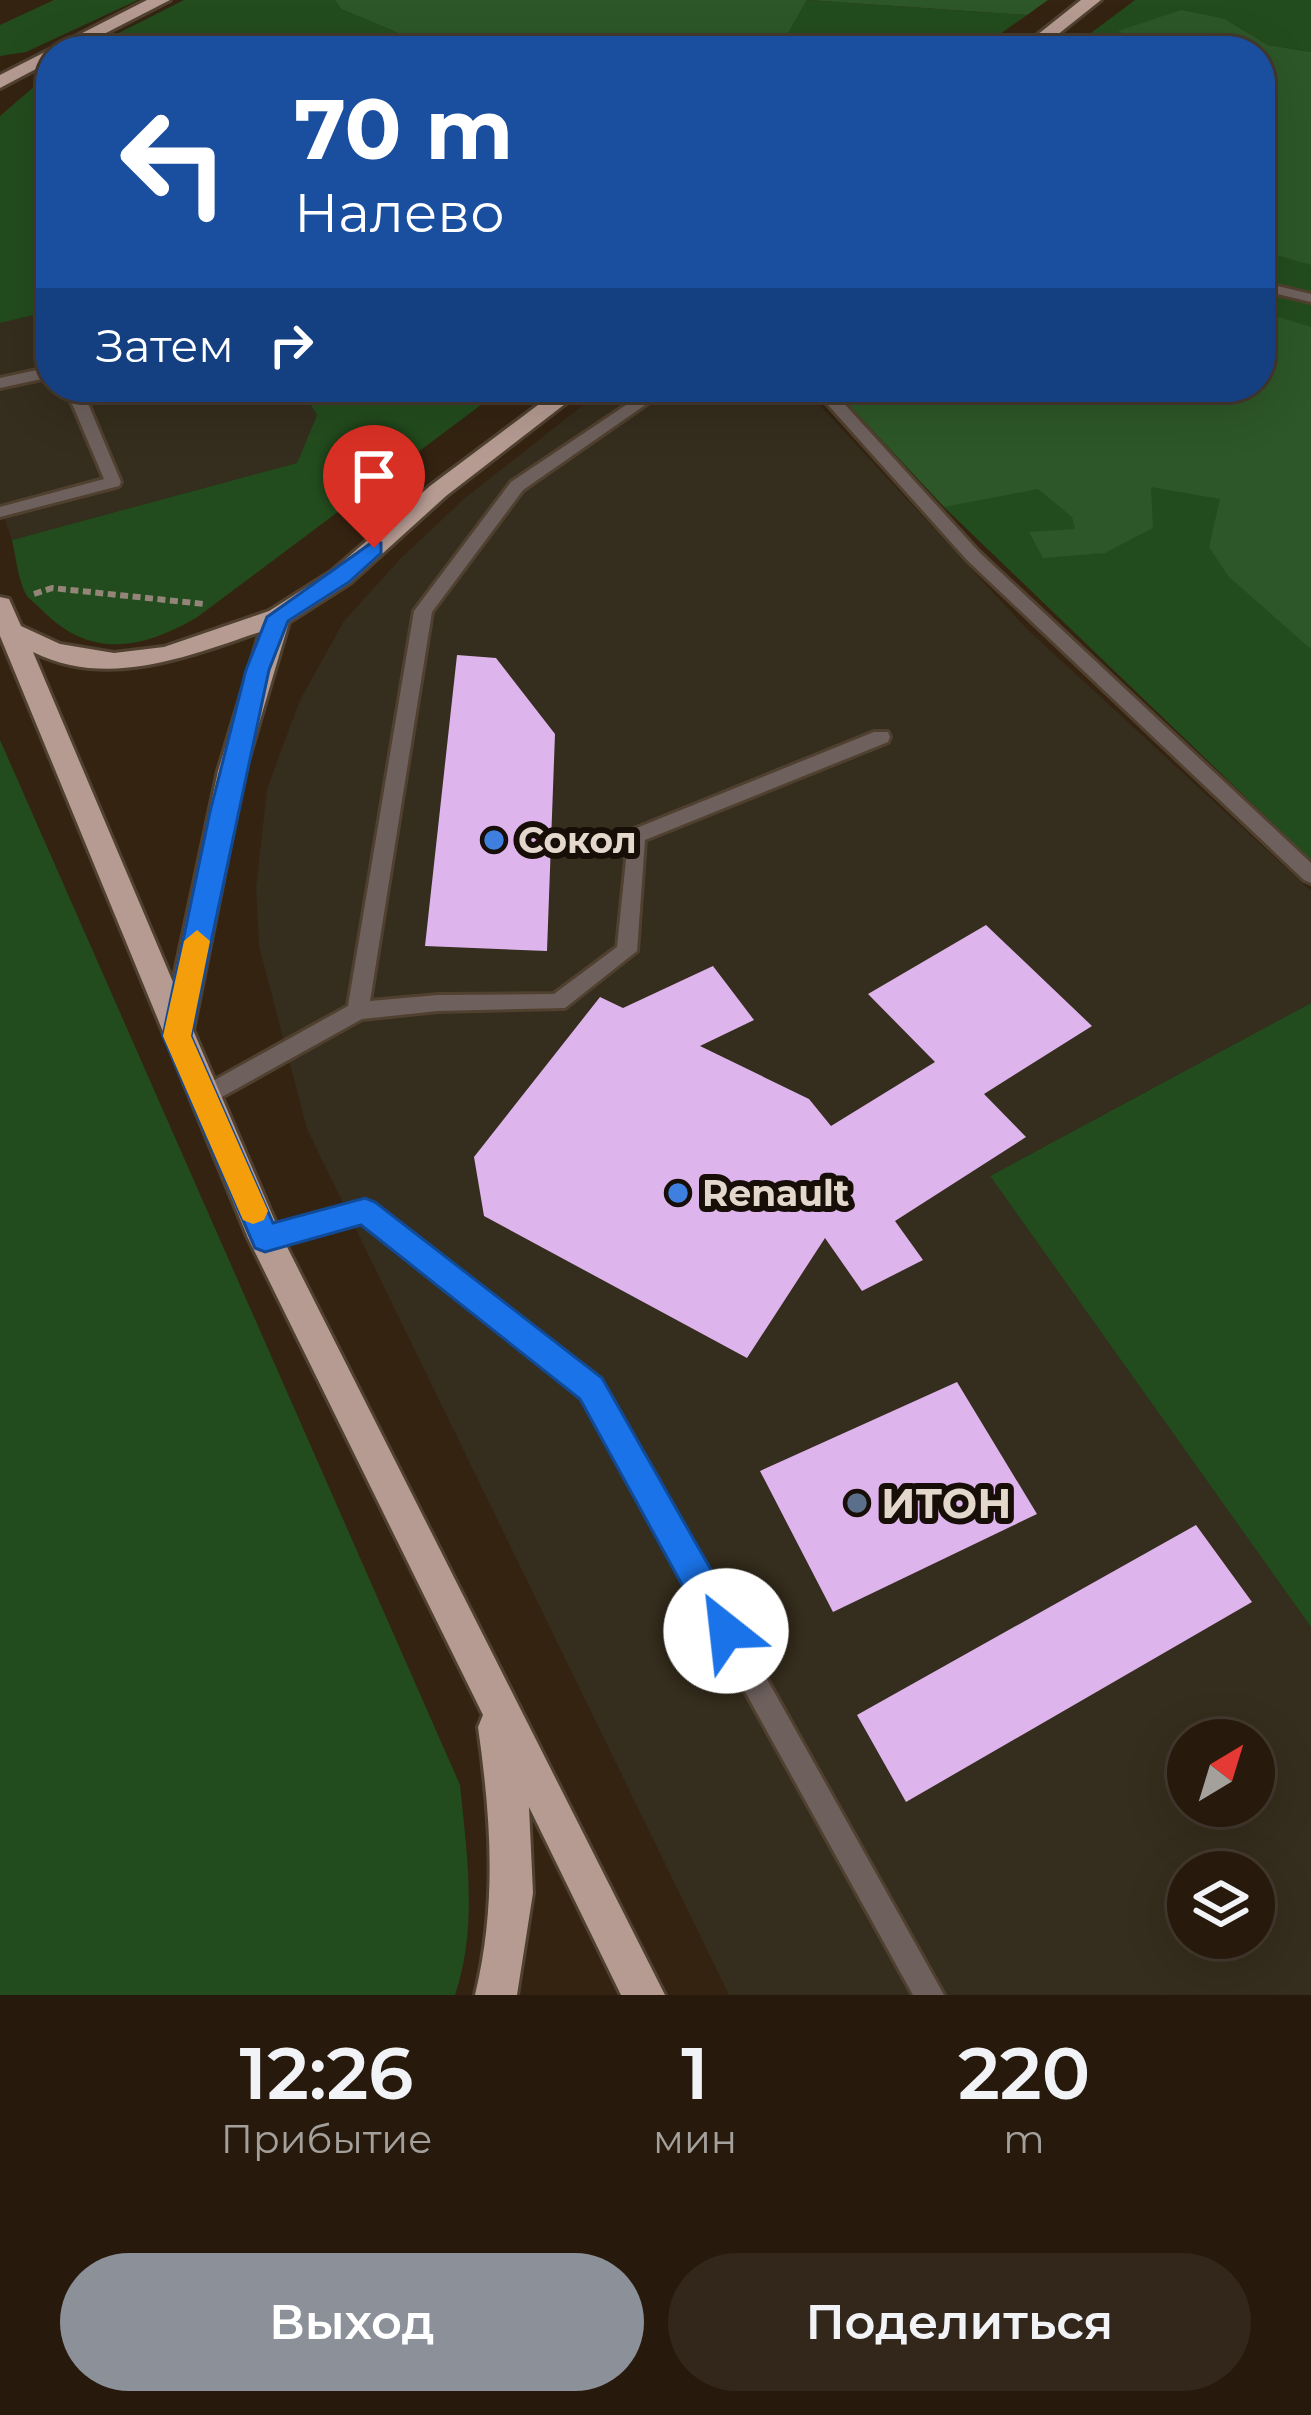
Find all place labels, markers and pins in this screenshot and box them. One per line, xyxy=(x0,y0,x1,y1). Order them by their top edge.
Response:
pin xyxy=(323,425,425,548)
place label: Сокол xyxy=(518,818,637,862)
marker: Сокол xyxy=(481,827,507,853)
place label: Renault xyxy=(702,1171,850,1215)
marker: Renault xyxy=(665,1180,691,1206)
place label: ИТОН xyxy=(881,1477,1012,1529)
marker: ИТОН xyxy=(844,1490,870,1516)

